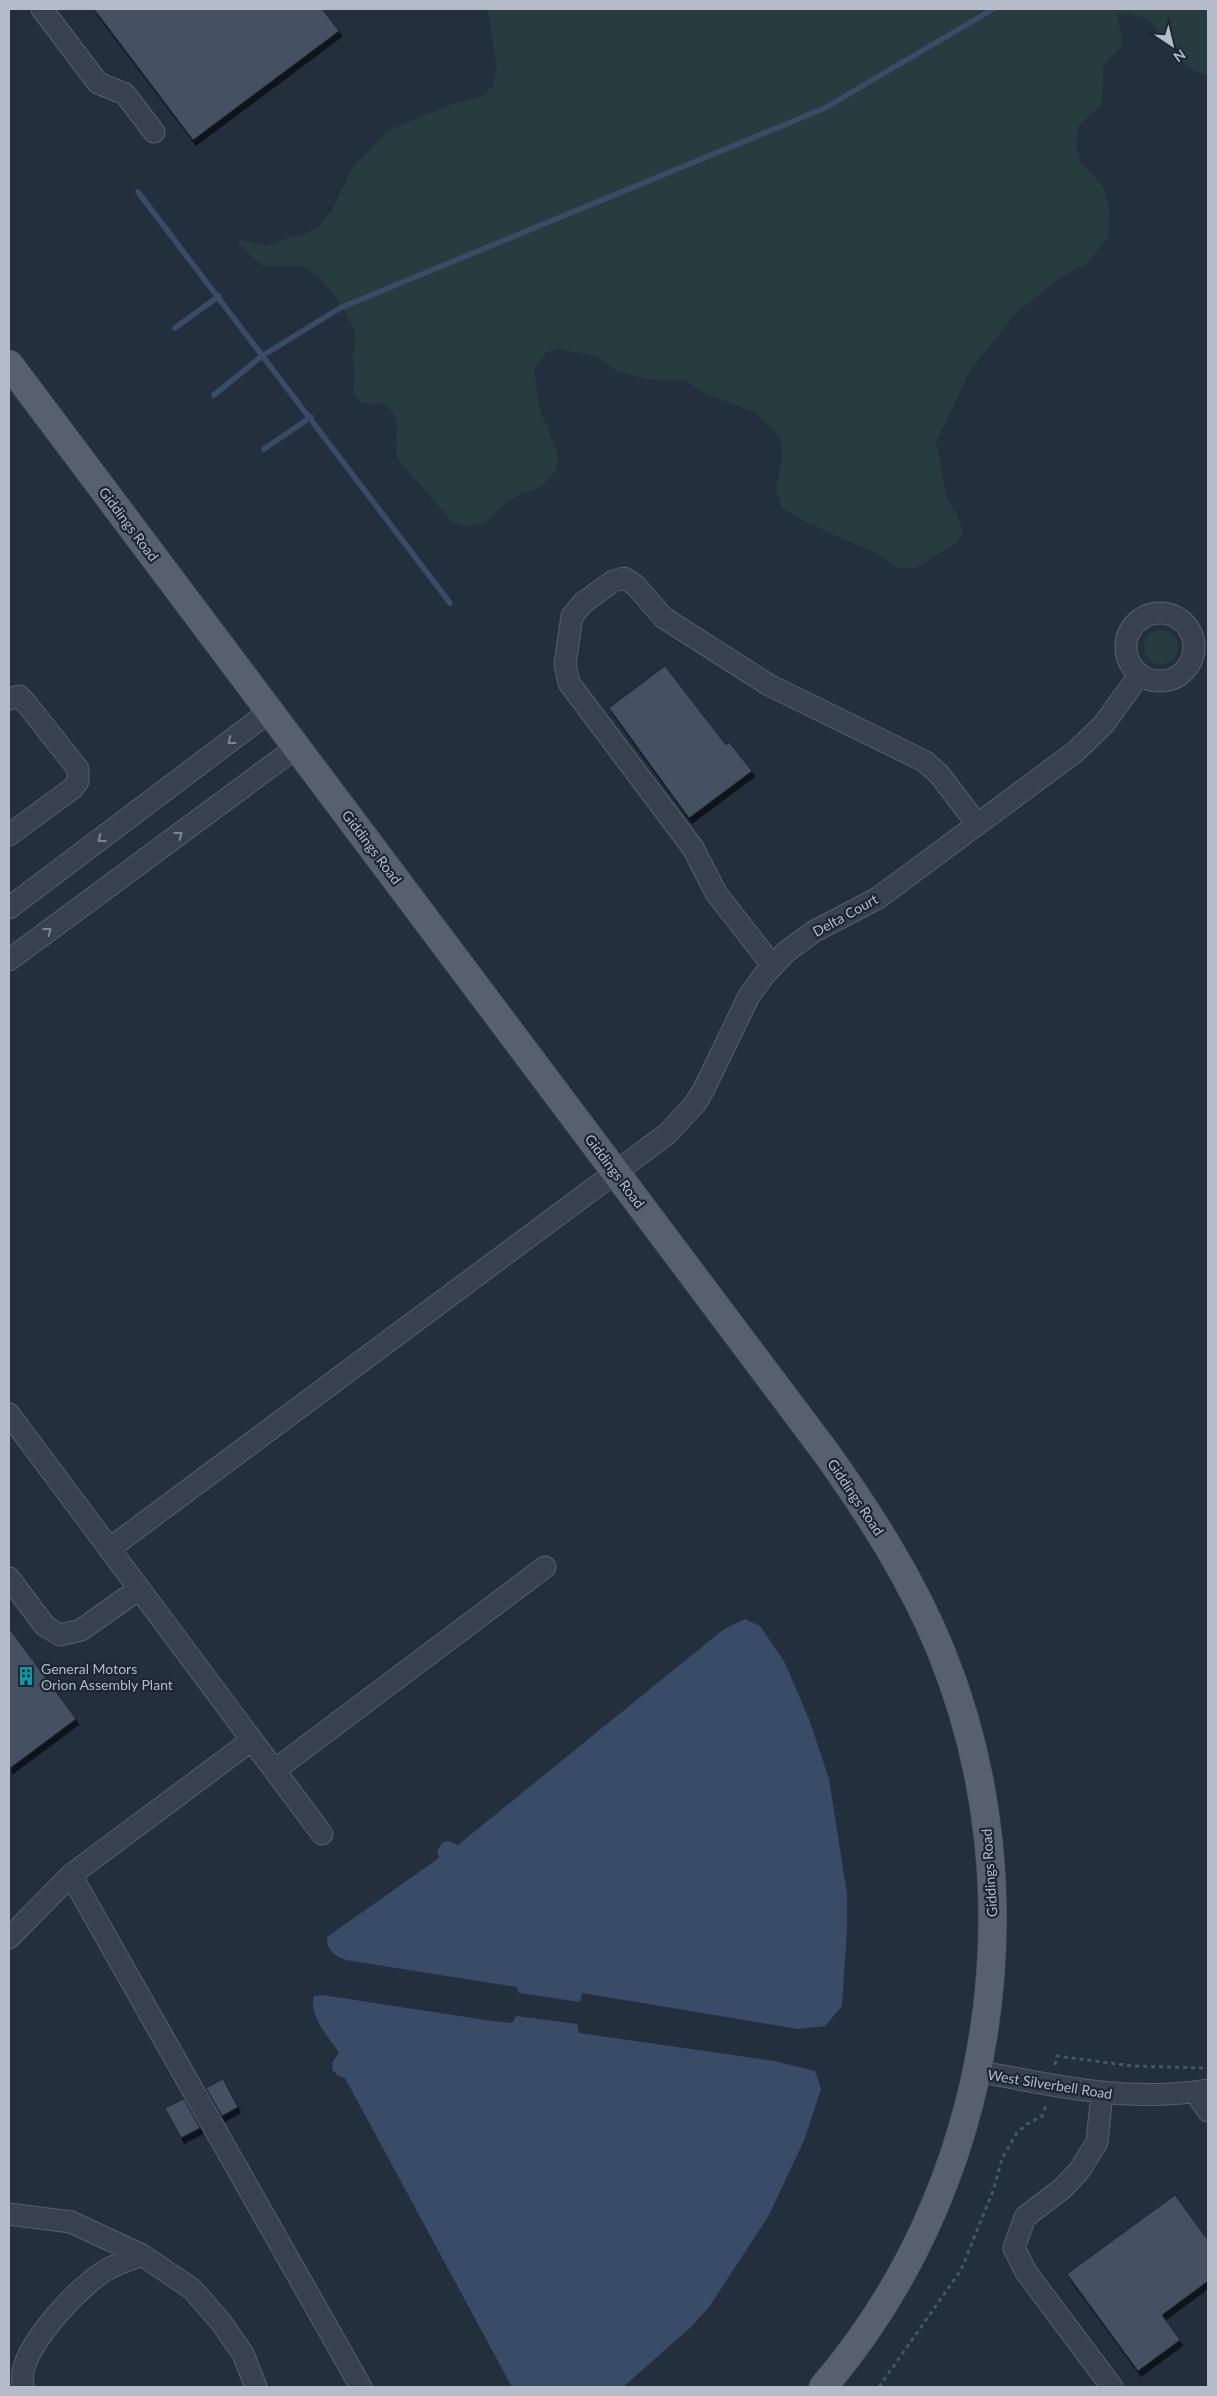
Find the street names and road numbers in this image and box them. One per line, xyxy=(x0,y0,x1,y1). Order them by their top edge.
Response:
street label: Giddings Road xyxy=(96,484,162,564)
street label: Giddings Road xyxy=(339,807,405,887)
street label: Delta Court xyxy=(809,890,881,940)
street label: Giddings Road xyxy=(582,1131,648,1211)
street label: Giddings Road xyxy=(824,1456,888,1538)
street label: Giddings Road xyxy=(977,1828,1001,1918)
street label: West Silverbell Road xyxy=(986,2066,1114,2102)

